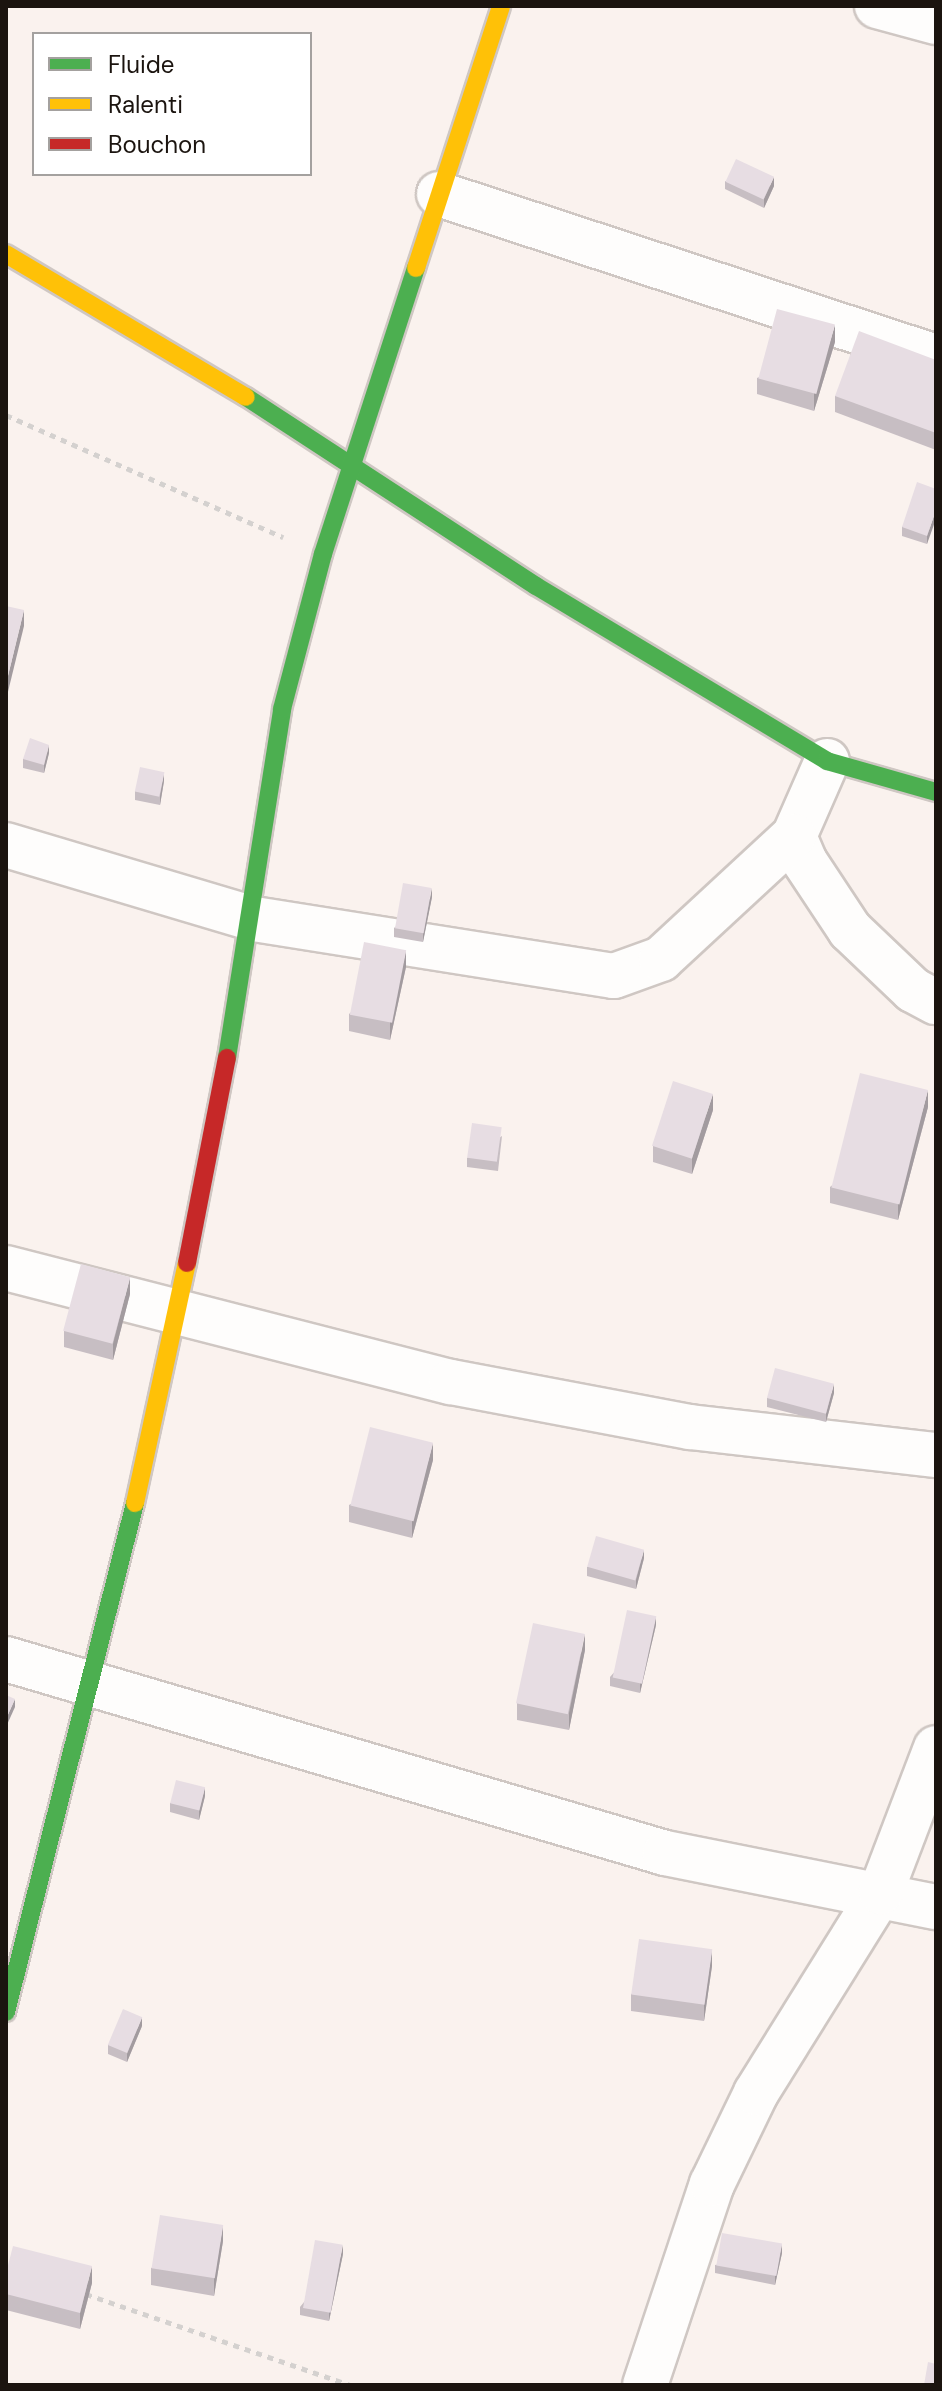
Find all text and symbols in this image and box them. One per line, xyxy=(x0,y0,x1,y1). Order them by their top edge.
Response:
legend xyxy=(32,32,312,176)
text: Fluide xyxy=(108,49,174,80)
text: Ralenti xyxy=(108,89,183,120)
text: Bouchon xyxy=(108,129,206,160)

